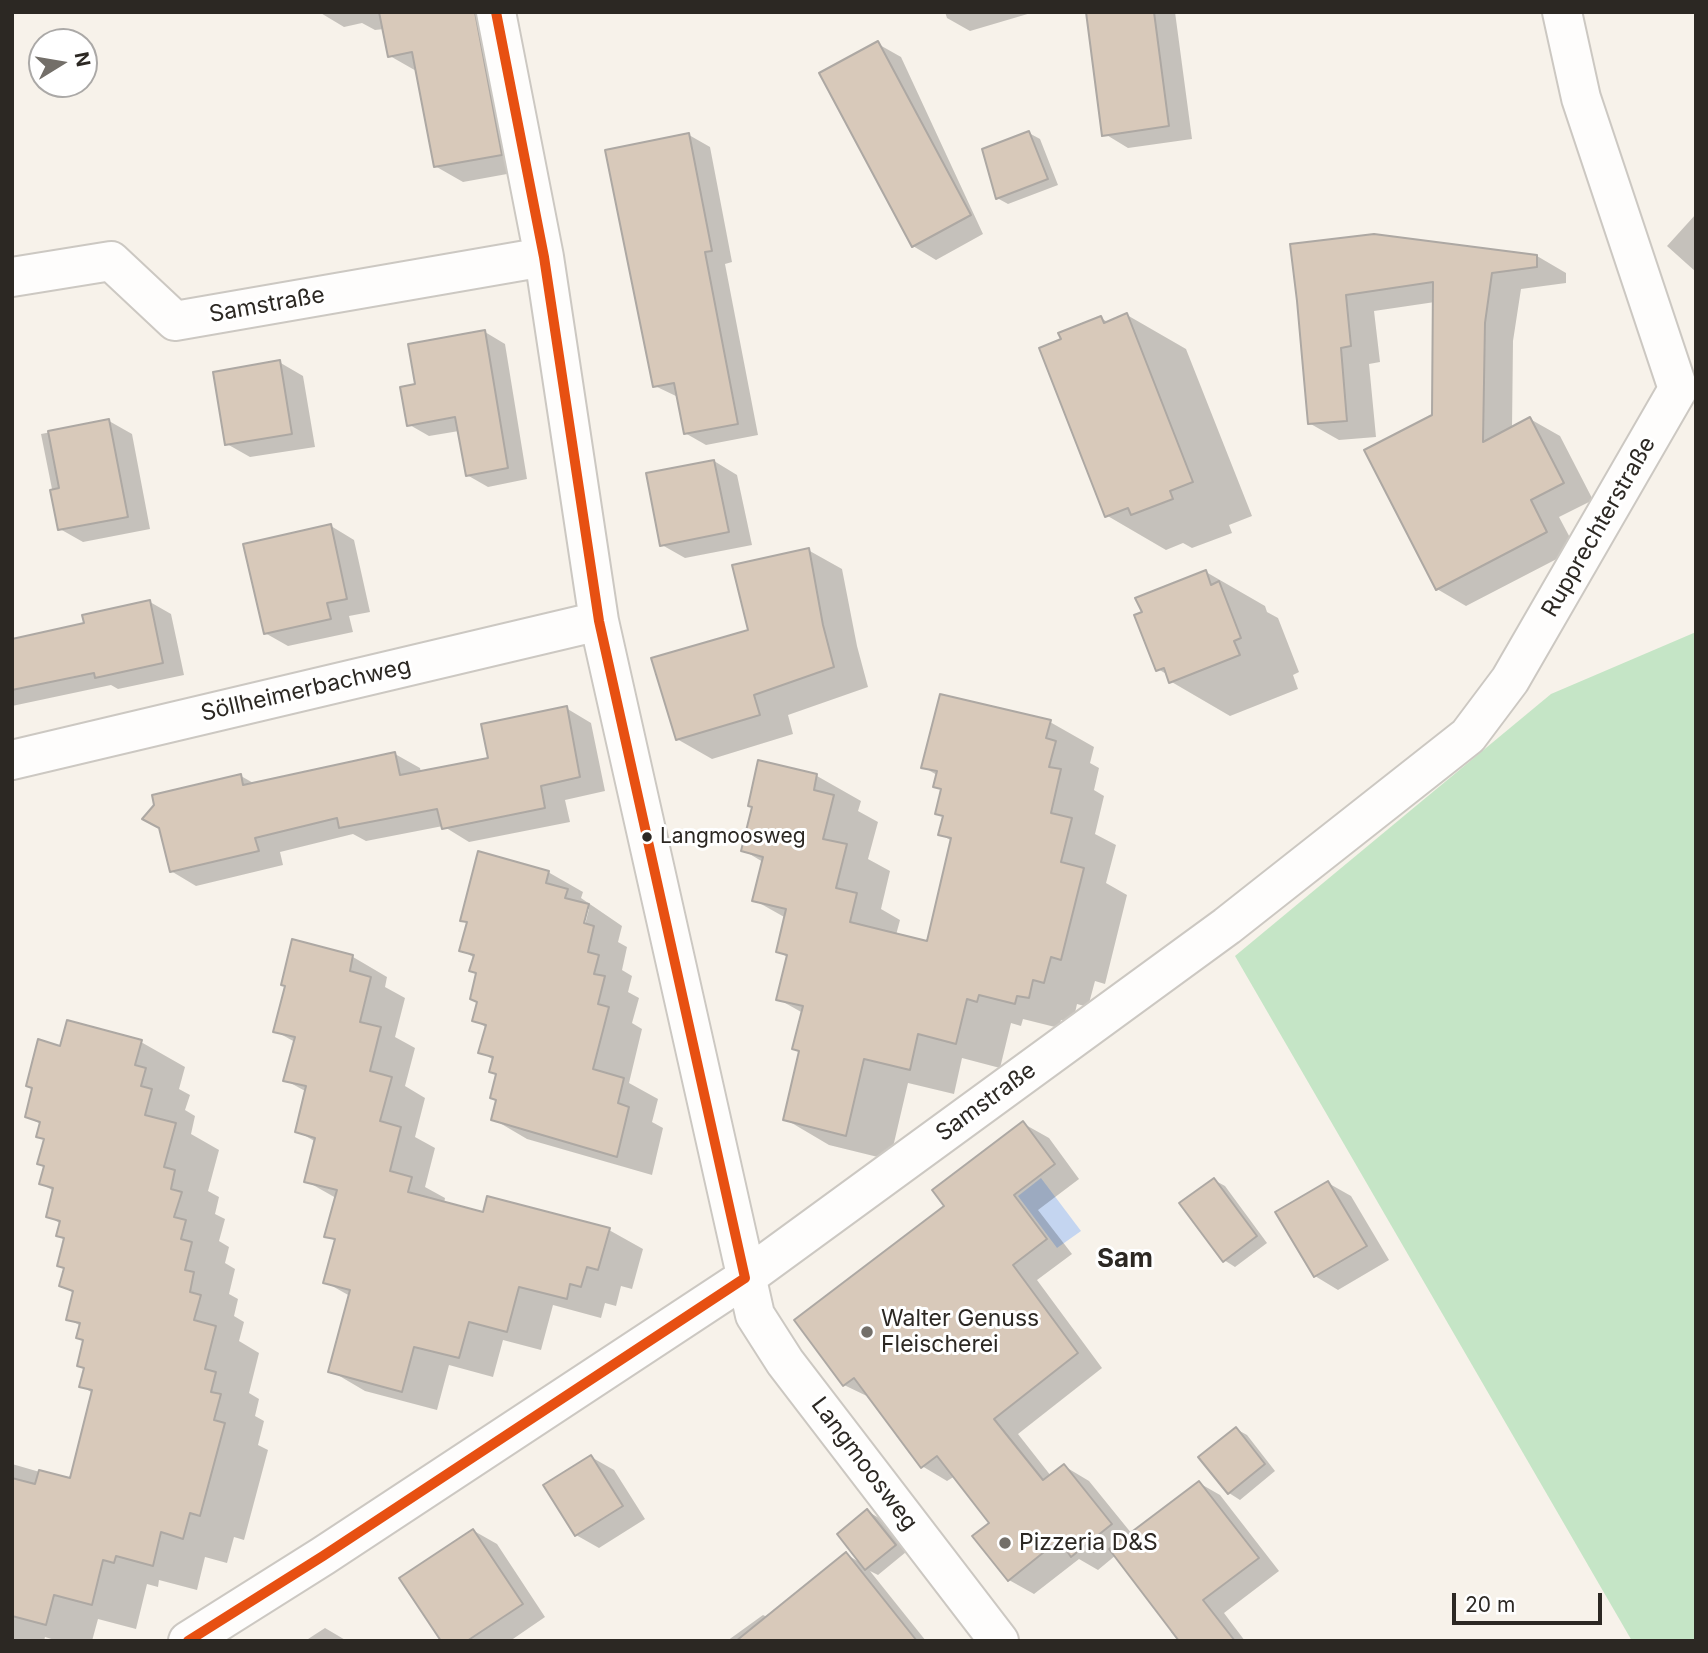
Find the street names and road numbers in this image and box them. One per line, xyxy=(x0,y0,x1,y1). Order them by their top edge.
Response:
street label: Samstraße xyxy=(207,281,327,329)
street label: Rupprechterstraße xyxy=(1536,432,1662,622)
street label: Söllheimerbachweg xyxy=(198,652,414,728)
street label: Samstraße xyxy=(931,1057,1041,1147)
street label: Langmoosweg xyxy=(805,1392,923,1536)

